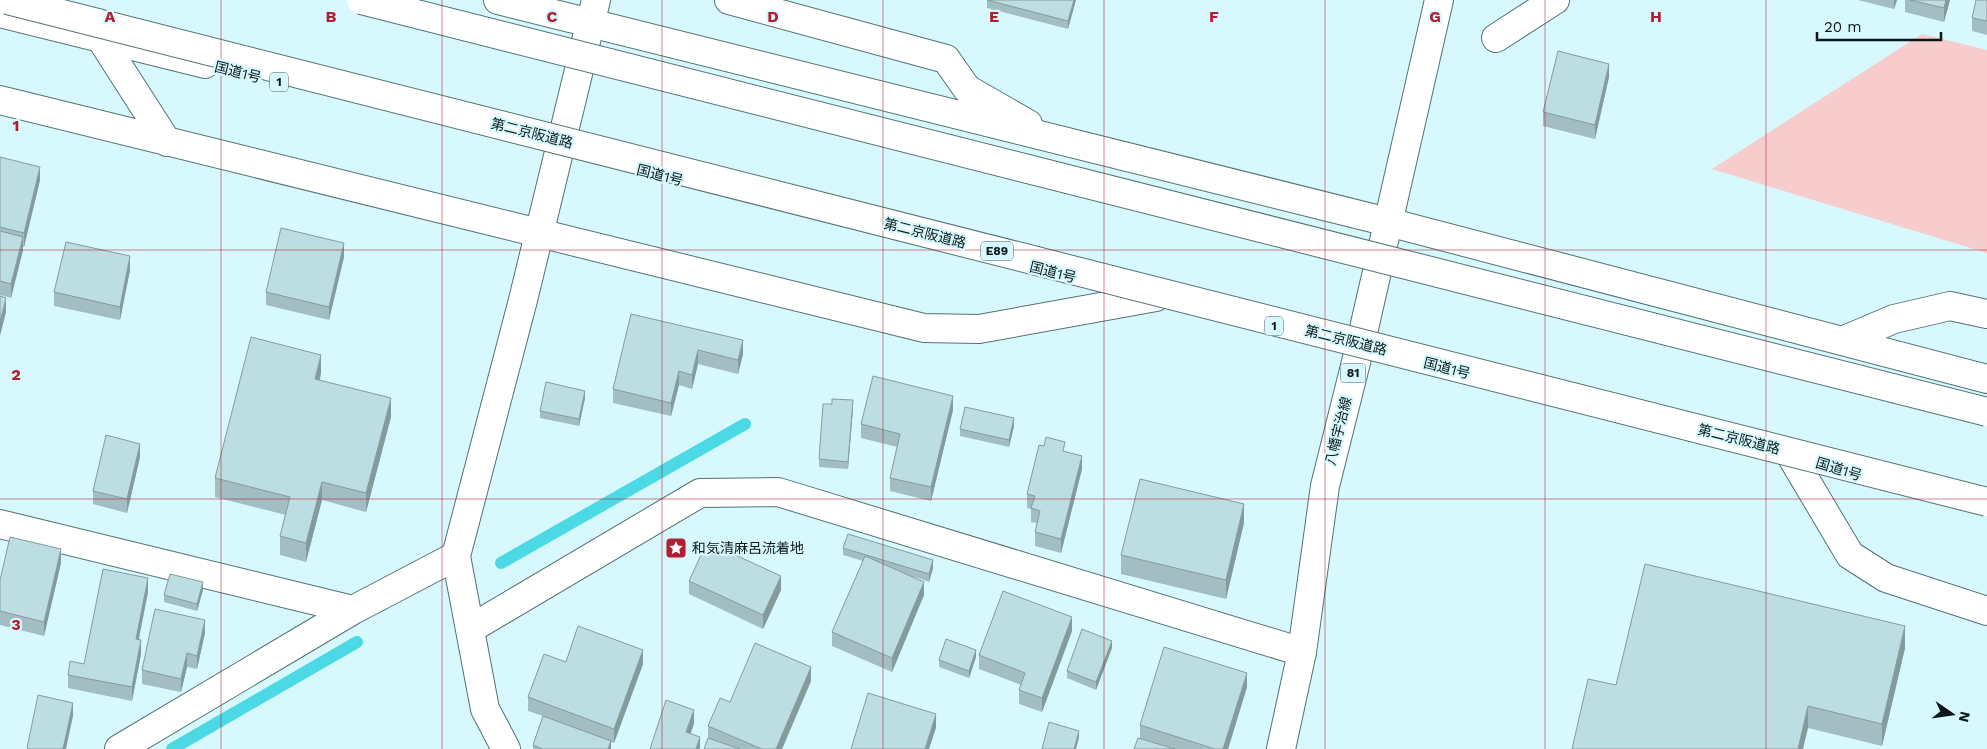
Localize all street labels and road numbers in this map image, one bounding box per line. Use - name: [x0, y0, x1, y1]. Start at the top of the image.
- street label: 国道1号: [213, 58, 263, 86]
- road number: 1: [270, 72, 288, 91]
- street label: 第二京阪道路: [489, 115, 575, 151]
- street label: 国道1号: [635, 161, 685, 189]
- street label: 第二京阪道路: [882, 215, 968, 251]
- road number: E89: [981, 242, 1013, 260]
- street label: 国道1号: [1028, 258, 1078, 286]
- road number: 1: [1265, 316, 1283, 336]
- street label: 第二京阪道路: [1303, 322, 1389, 358]
- street label: 国道1号: [1422, 354, 1472, 382]
- road number: 81: [1340, 363, 1366, 382]
- street label: 八幡宇治線: [1322, 395, 1354, 467]
- street label: 第二京阪道路: [1696, 421, 1782, 457]
- street label: 国道1号: [1814, 454, 1864, 484]

